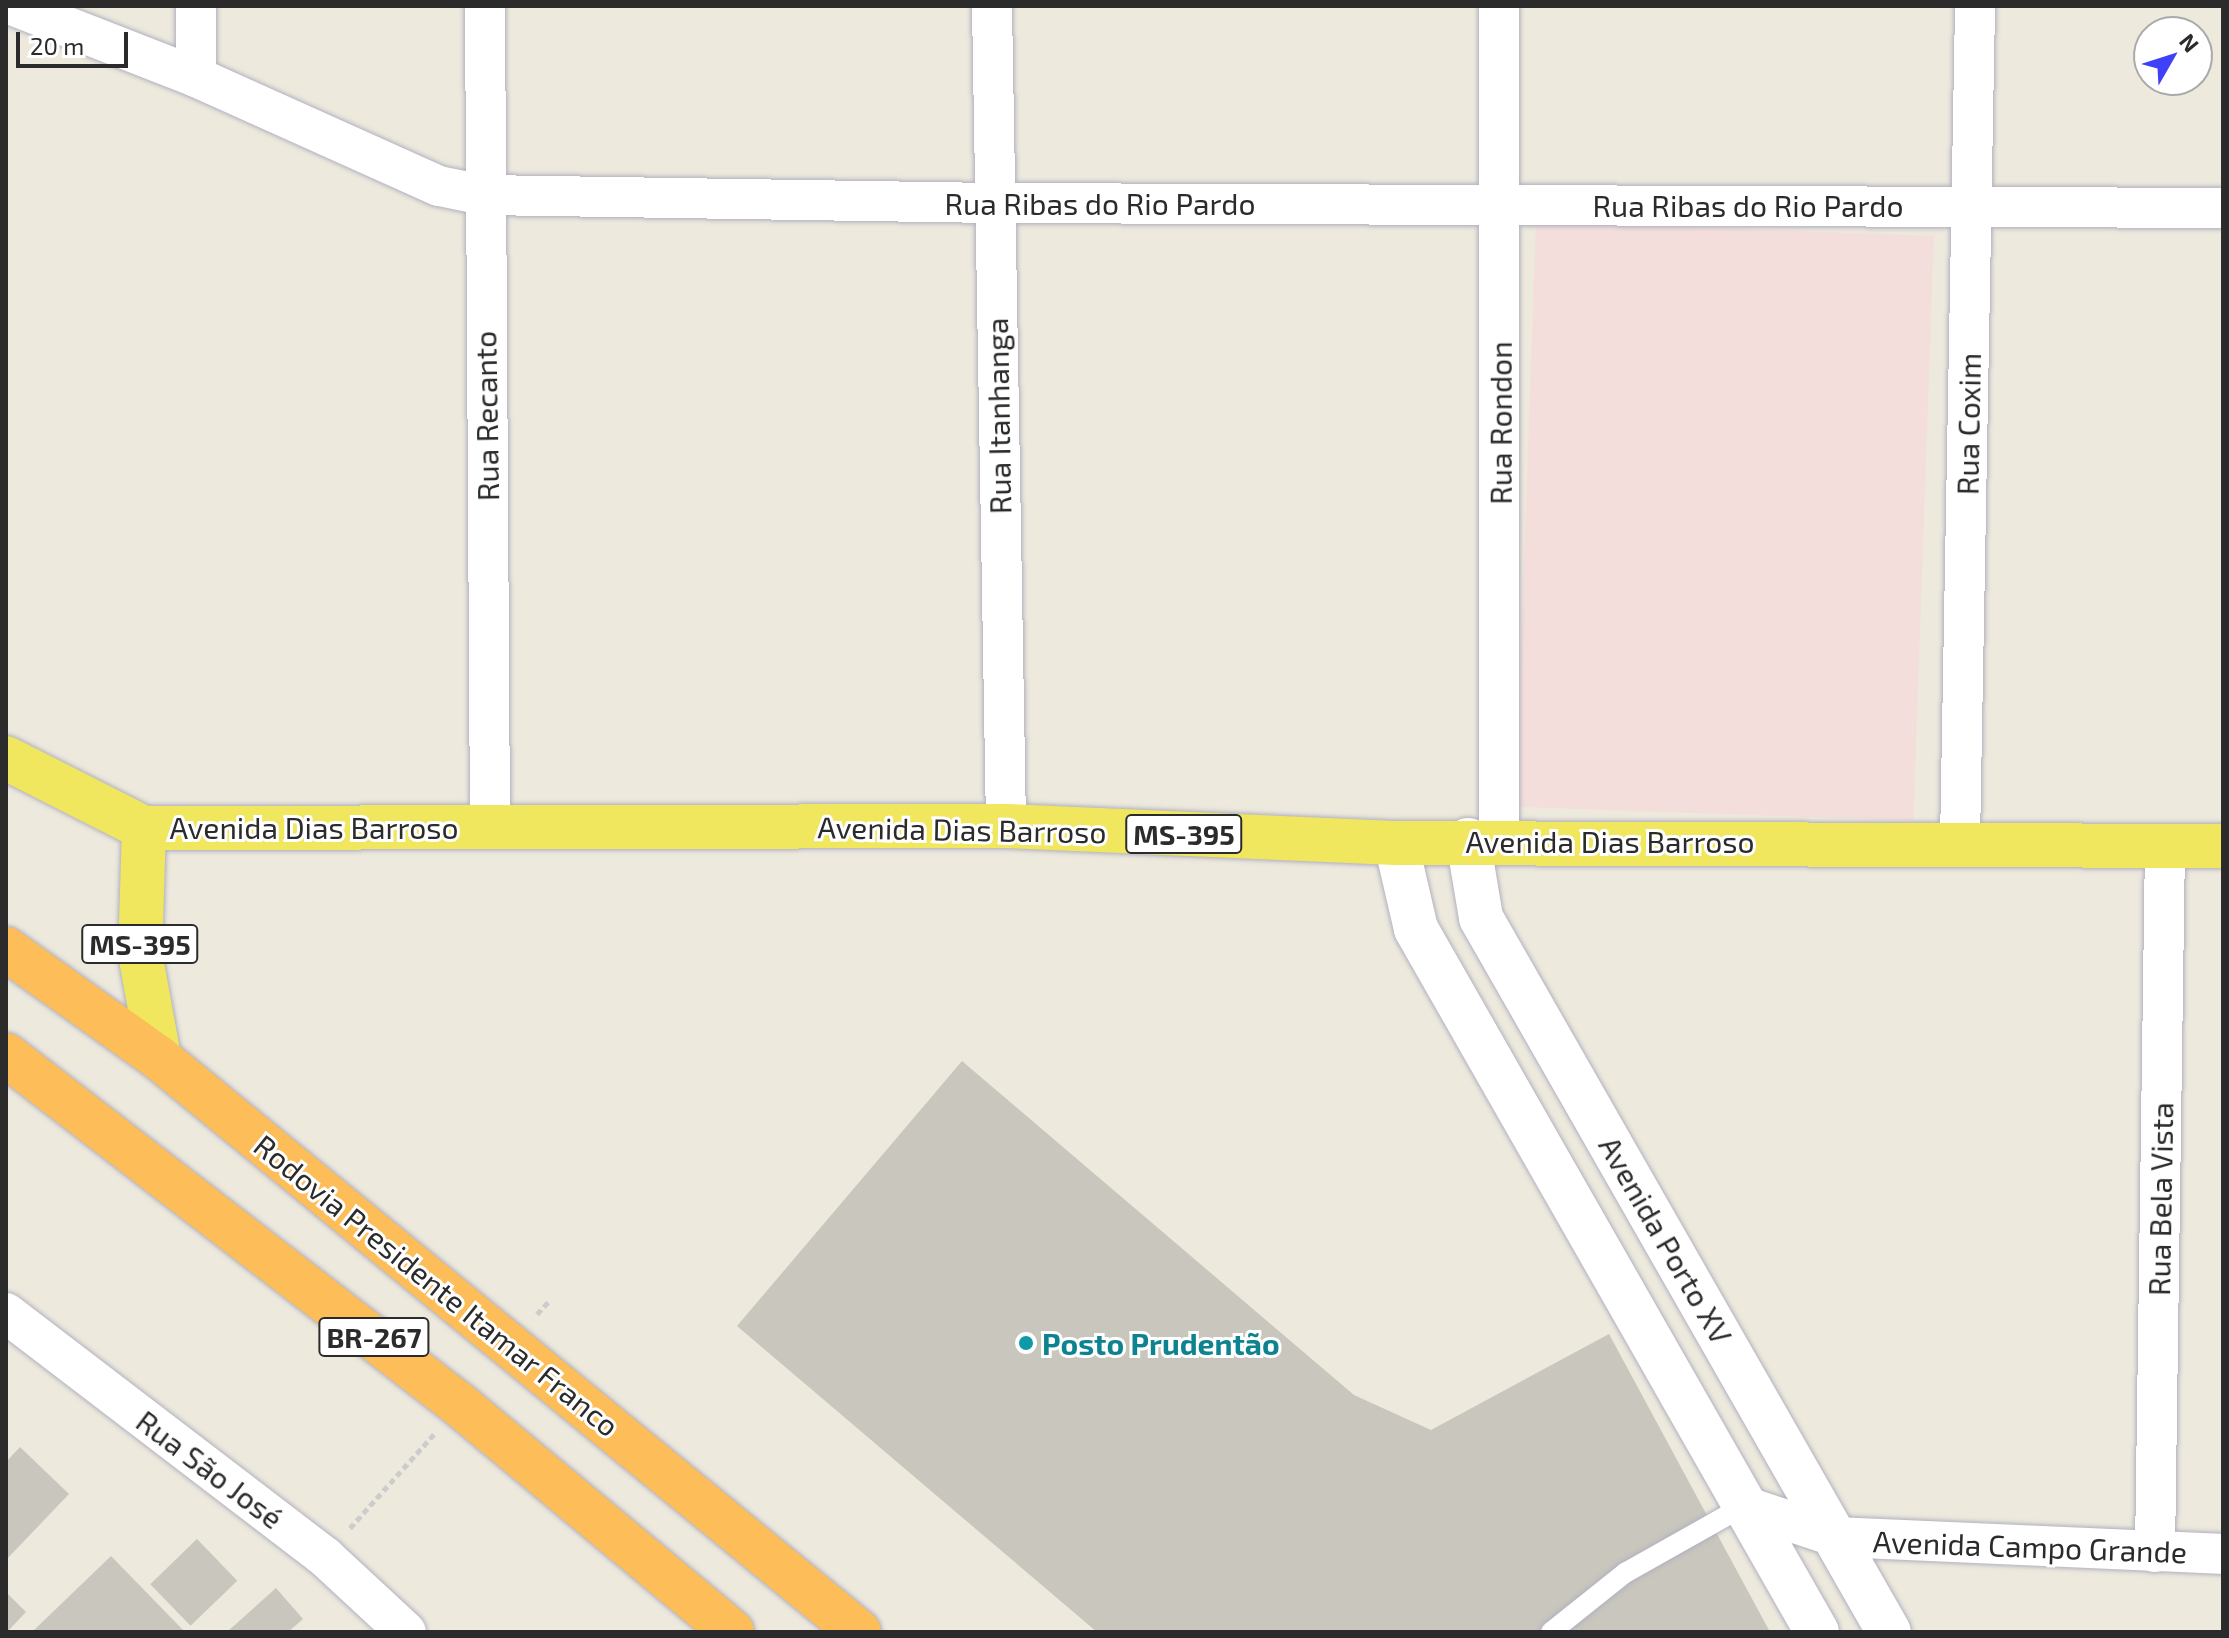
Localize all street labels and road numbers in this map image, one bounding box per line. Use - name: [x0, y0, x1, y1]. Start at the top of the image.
- street label: Rua Ribas do Rio Pardo: [945, 185, 1255, 221]
- street label: Rua Ribas do Rio Pardo: [1593, 187, 1903, 223]
- street label: Rua Itanhanga: [978, 318, 1018, 514]
- street label: Rua Recanto: [467, 331, 505, 501]
- street label: Rua Rondon: [1482, 341, 1518, 505]
- street label: Rua Coxim: [1949, 353, 1987, 495]
- street label: Avenida Dias Barroso: [817, 808, 1107, 850]
- street label: Avenida Dias Barroso: [170, 809, 458, 845]
- road number: MS-395: [1124, 810, 1244, 858]
- street label: Avenida Dias Barroso: [1466, 823, 1754, 859]
- road number: MS-395: [80, 920, 200, 968]
- street label: Rua Bela Vista: [2140, 1101, 2180, 1297]
- street label: Rodovia Presidente Itamar Franco: [247, 1126, 627, 1444]
- street label: Avenida Porto XV: [1592, 1130, 1740, 1350]
- road number: BR-267: [318, 1313, 430, 1361]
- street label: Rua São José: [130, 1402, 290, 1536]
- street label: Avenida Campo Grande: [1872, 1523, 2188, 1569]

